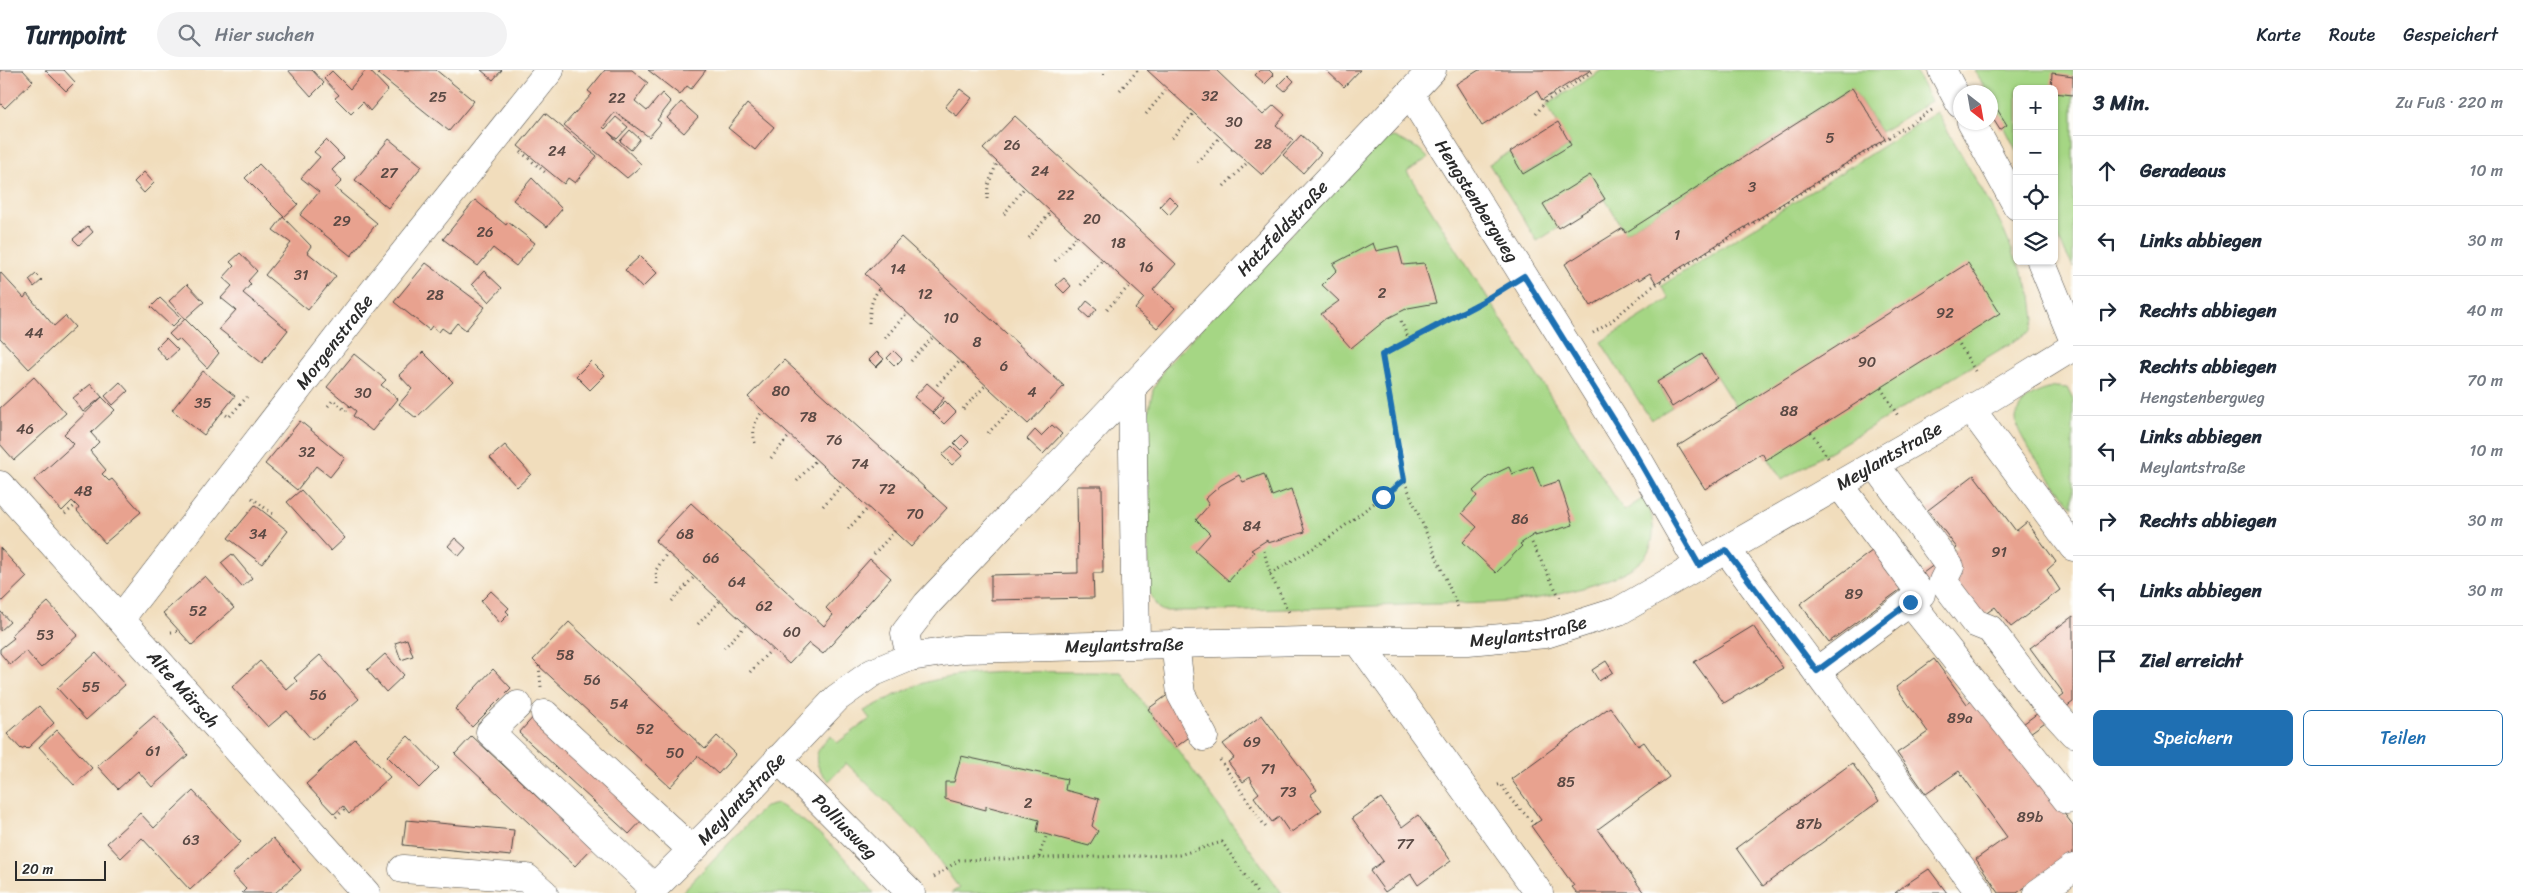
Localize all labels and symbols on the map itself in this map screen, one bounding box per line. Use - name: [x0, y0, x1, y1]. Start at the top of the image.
- house number: 32: [1202, 83, 1219, 109]
- house number: 25: [429, 84, 447, 110]
- house number: 22: [608, 85, 626, 111]
- north arrow: [1953, 85, 1998, 130]
- house number: 30: [1225, 109, 1243, 135]
- house number: 5: [1825, 125, 1835, 151]
- house number: 28: [1254, 131, 1272, 157]
- house number: 26: [1003, 132, 1021, 158]
- street label: Hengstenbergweg: [1426, 133, 1528, 269]
- house number: 24: [548, 138, 566, 164]
- house number: 24: [1031, 158, 1049, 184]
- house number: 27: [380, 160, 399, 186]
- street label: Hatzfeldstraße: [1228, 173, 1336, 284]
- house number: 3: [1748, 174, 1756, 200]
- house number: 22: [1057, 182, 1075, 208]
- house number: 20: [1083, 206, 1101, 232]
- house number: 29: [333, 208, 351, 234]
- house number: 26: [476, 219, 494, 245]
- house number: 1: [1674, 222, 1680, 248]
- house number: 18: [1110, 230, 1126, 256]
- house number: 16: [1139, 254, 1153, 280]
- house number: 14: [890, 256, 906, 282]
- house number: 31: [294, 262, 308, 288]
- house number: 2: [1378, 280, 1387, 306]
- house number: 12: [917, 281, 933, 307]
- house number: 28: [426, 282, 444, 308]
- street label: Morgenstraße: [287, 287, 382, 397]
- house number: 92: [1936, 300, 1954, 326]
- house number: 10: [943, 305, 959, 331]
- house number: 44: [25, 320, 43, 346]
- house number: 8: [972, 329, 982, 355]
- house number: 90: [1858, 349, 1876, 375]
- house number: 6: [1000, 353, 1008, 379]
- house number: 80: [772, 378, 790, 404]
- house number: 4: [1027, 379, 1037, 405]
- house number: 30: [354, 380, 372, 406]
- house number: 35: [194, 390, 212, 416]
- house number: 88: [1780, 398, 1798, 424]
- house number: 78: [799, 404, 817, 430]
- street label: Meylantstraße: [1829, 413, 1948, 499]
- house number: 46: [16, 416, 34, 442]
- house number: 76: [825, 427, 843, 453]
- house number: 32: [299, 439, 316, 465]
- house number: 74: [851, 451, 869, 477]
- house number: 72: [878, 476, 896, 502]
- house number: 48: [74, 478, 92, 504]
- route start: [1372, 486, 1395, 509]
- house number: 70: [906, 501, 924, 527]
- house number: 86: [1511, 506, 1529, 532]
- house number: 84: [1243, 513, 1261, 539]
- house number: 34: [249, 521, 267, 547]
- house number: 68: [676, 521, 694, 547]
- house number: 91: [1991, 539, 2007, 565]
- house number: 66: [702, 545, 720, 571]
- house number: 64: [728, 569, 746, 595]
- house number: 89: [1845, 581, 1863, 607]
- route end: [1899, 591, 1922, 614]
- house number: 62: [755, 593, 773, 619]
- house number: 52: [189, 598, 207, 624]
- street label: Meylantstraße: [1468, 606, 1591, 657]
- house number: 60: [783, 619, 801, 645]
- house number: 53: [36, 622, 54, 648]
- street label: Meylantstraße: [1064, 628, 1184, 663]
- street label: Alte Märsch: [138, 642, 227, 736]
- house number: 58: [556, 642, 574, 668]
- house number: 56: [583, 667, 601, 693]
- house number: 55: [82, 674, 100, 700]
- house number: 56: [309, 682, 327, 708]
- house number: 54: [610, 691, 628, 717]
- house number: 89a: [1947, 705, 1973, 731]
- house number: 52: [636, 716, 654, 742]
- house number: 69: [1243, 729, 1261, 755]
- house number: 61: [146, 738, 160, 764]
- house number: 50: [666, 740, 684, 766]
- street label: Meylantstraße: [689, 745, 794, 853]
- house number: 71: [1260, 756, 1276, 782]
- house number: 85: [1557, 769, 1575, 795]
- house number: 73: [1280, 779, 1296, 805]
- street label: Polliusweg: [804, 786, 886, 867]
- house number: 2: [1024, 790, 1033, 816]
- house number: 89b: [2017, 804, 2043, 830]
- house number: 87b: [1796, 811, 1822, 837]
- house number: 63: [183, 827, 199, 853]
- house number: 77: [1396, 831, 1415, 857]
- scale bar: [15, 858, 106, 881]

